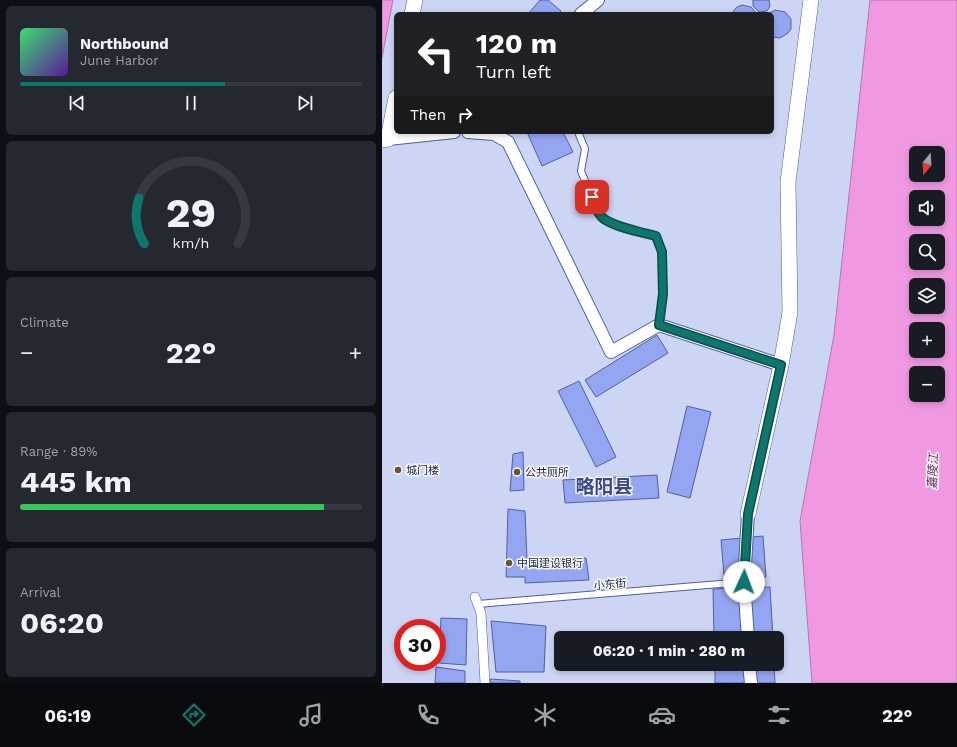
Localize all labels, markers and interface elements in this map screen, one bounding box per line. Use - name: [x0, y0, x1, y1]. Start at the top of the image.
- text: 120 m: [476, 27, 557, 60]
- icon: left: [410, 28, 462, 80]
- text: Northbound: [80, 35, 169, 53]
- text: June Harbor: [80, 53, 159, 68]
- text: Turn left: [476, 61, 551, 82]
- icon: previous: [66, 92, 88, 114]
- icon: pause: [180, 92, 202, 114]
- icon: next: [294, 92, 316, 114]
- icon: right: [454, 104, 476, 126]
- text: Then: [410, 106, 446, 124]
- north arrow: [909, 146, 945, 182]
- map controls: [909, 146, 945, 402]
- pin: [575, 180, 609, 214]
- icon: arrive: [581, 186, 603, 208]
- text: 29: [166, 188, 216, 237]
- button: sound: [909, 190, 945, 226]
- button: search: [909, 234, 945, 270]
- text: km/h: [173, 235, 209, 251]
- button: layers: [909, 278, 945, 314]
- text: Climate: [20, 315, 69, 330]
- button: +: [909, 322, 945, 358]
- text: 22°: [166, 335, 216, 370]
- text: −: [20, 340, 33, 365]
- text: +: [349, 340, 362, 365]
- button: −: [909, 366, 945, 402]
- text: Range · 89%: [20, 444, 97, 459]
- water label: 嘉陵江: [925, 451, 941, 489]
- text: 445 km: [20, 464, 132, 499]
- place label: 城门楼: [406, 464, 439, 477]
- marker: 城门楼: [393, 465, 403, 475]
- place label: 公共厕所: [525, 466, 569, 479]
- marker: 公共厕所: [512, 467, 522, 477]
- district label: 略阳县: [575, 475, 633, 498]
- place label: 中国建设银行: [517, 557, 583, 570]
- marker: 中国建设银行: [504, 558, 514, 568]
- position arrow: [723, 561, 765, 603]
- street label: 小东街: [593, 577, 627, 592]
- text: Arrival: [20, 585, 61, 600]
- text: 06:20: [20, 605, 104, 640]
- speed limit sign: 30: [394, 619, 446, 671]
- text: 06:20 · 1 min · 280 m: [593, 642, 745, 660]
- icon: directions: [180, 701, 208, 729]
- icon: music: [297, 701, 325, 729]
- icon: phone: [414, 701, 442, 729]
- icon: climate: [531, 701, 559, 729]
- icon: car: [648, 701, 676, 729]
- icon: filters: [765, 701, 793, 729]
- text: 06:19: [44, 705, 91, 726]
- text: 22°: [882, 705, 912, 726]

